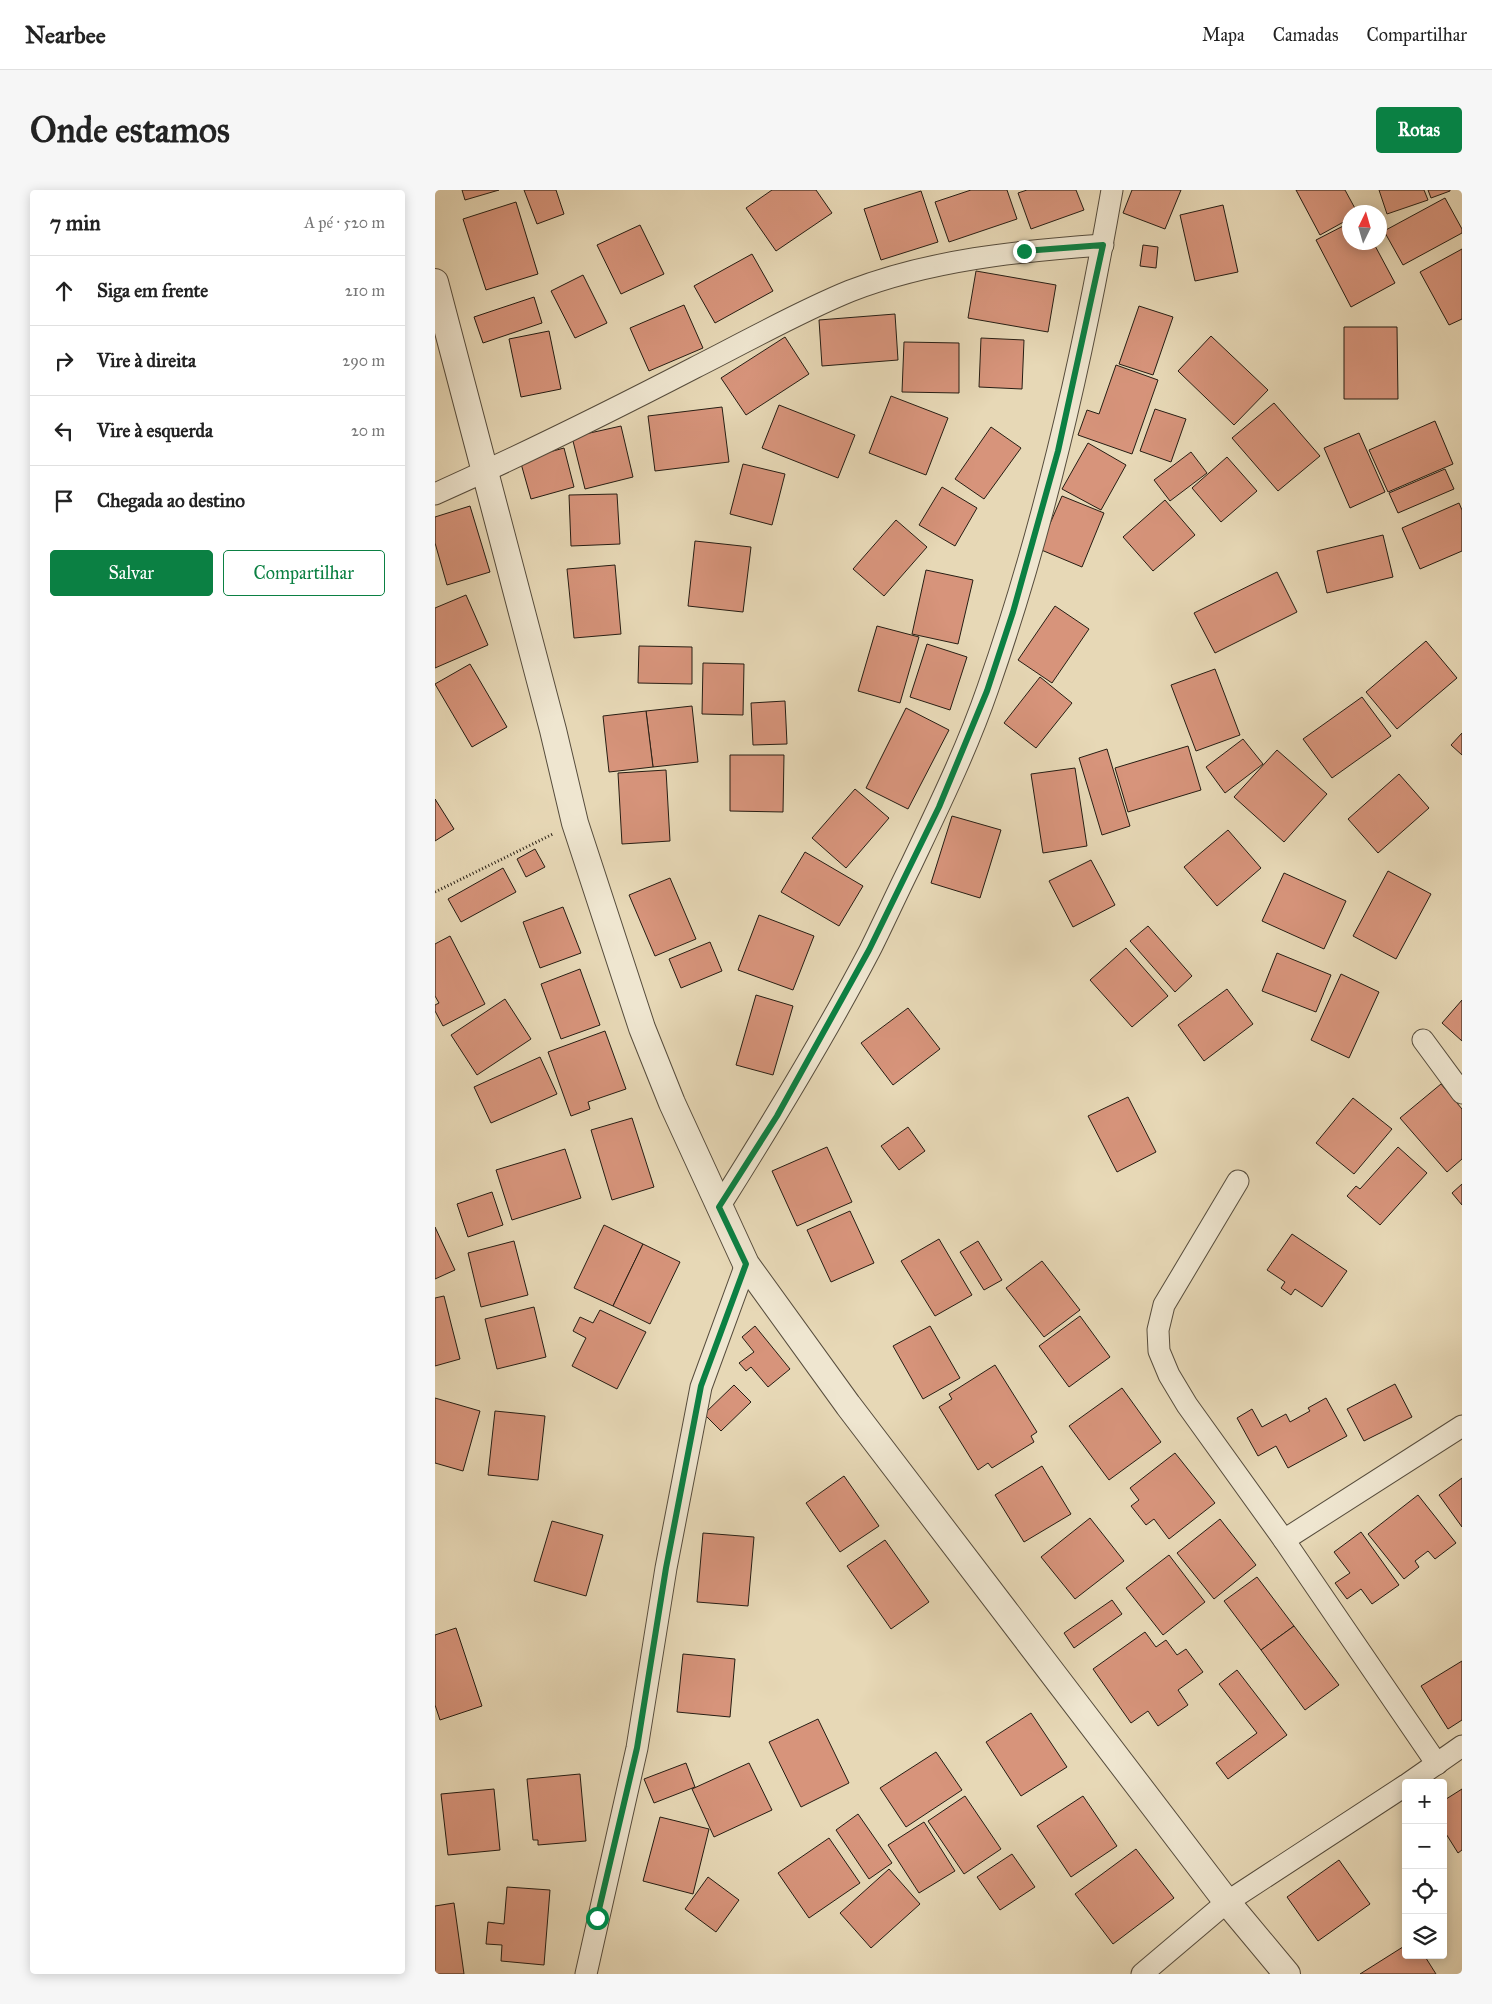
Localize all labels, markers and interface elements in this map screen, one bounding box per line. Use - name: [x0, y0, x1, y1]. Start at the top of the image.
- text: Nearbee: [25, 20, 106, 50]
- text: Mapa: [1202, 24, 1245, 46]
- text: Camadas: [1273, 24, 1339, 46]
- text: Compartilhar: [1367, 24, 1467, 46]
- button: Rotas: [1376, 107, 1462, 153]
- text: Onde estamos: [30, 109, 230, 152]
- north arrow: [1342, 205, 1387, 250]
- text: 7 min: [50, 210, 101, 236]
- text: A pé · 520 m: [304, 213, 385, 232]
- route end: [1013, 240, 1036, 263]
- icon: ahead: [50, 277, 78, 305]
- text: Siga em frente: [97, 279, 208, 302]
- text: 210 m: [345, 281, 385, 300]
- icon: right: [50, 347, 78, 375]
- text: Vire à direita: [97, 349, 196, 372]
- text: 290 m: [342, 351, 385, 370]
- icon: left: [50, 417, 78, 445]
- text: Vire à esquerda: [97, 419, 213, 442]
- text: 20 m: [351, 421, 385, 440]
- icon: arrive: [50, 487, 78, 515]
- text: Chegada ao destino: [97, 489, 245, 512]
- button: Salvar: [50, 550, 213, 596]
- button: Compartilhar: [223, 550, 385, 596]
- map controls: [1402, 1779, 1447, 1959]
- button: +: [1402, 1779, 1447, 1824]
- button: −: [1402, 1824, 1447, 1869]
- button: locate: [1402, 1869, 1447, 1914]
- route start: [586, 1907, 609, 1930]
- button: layers: [1402, 1914, 1447, 1959]

